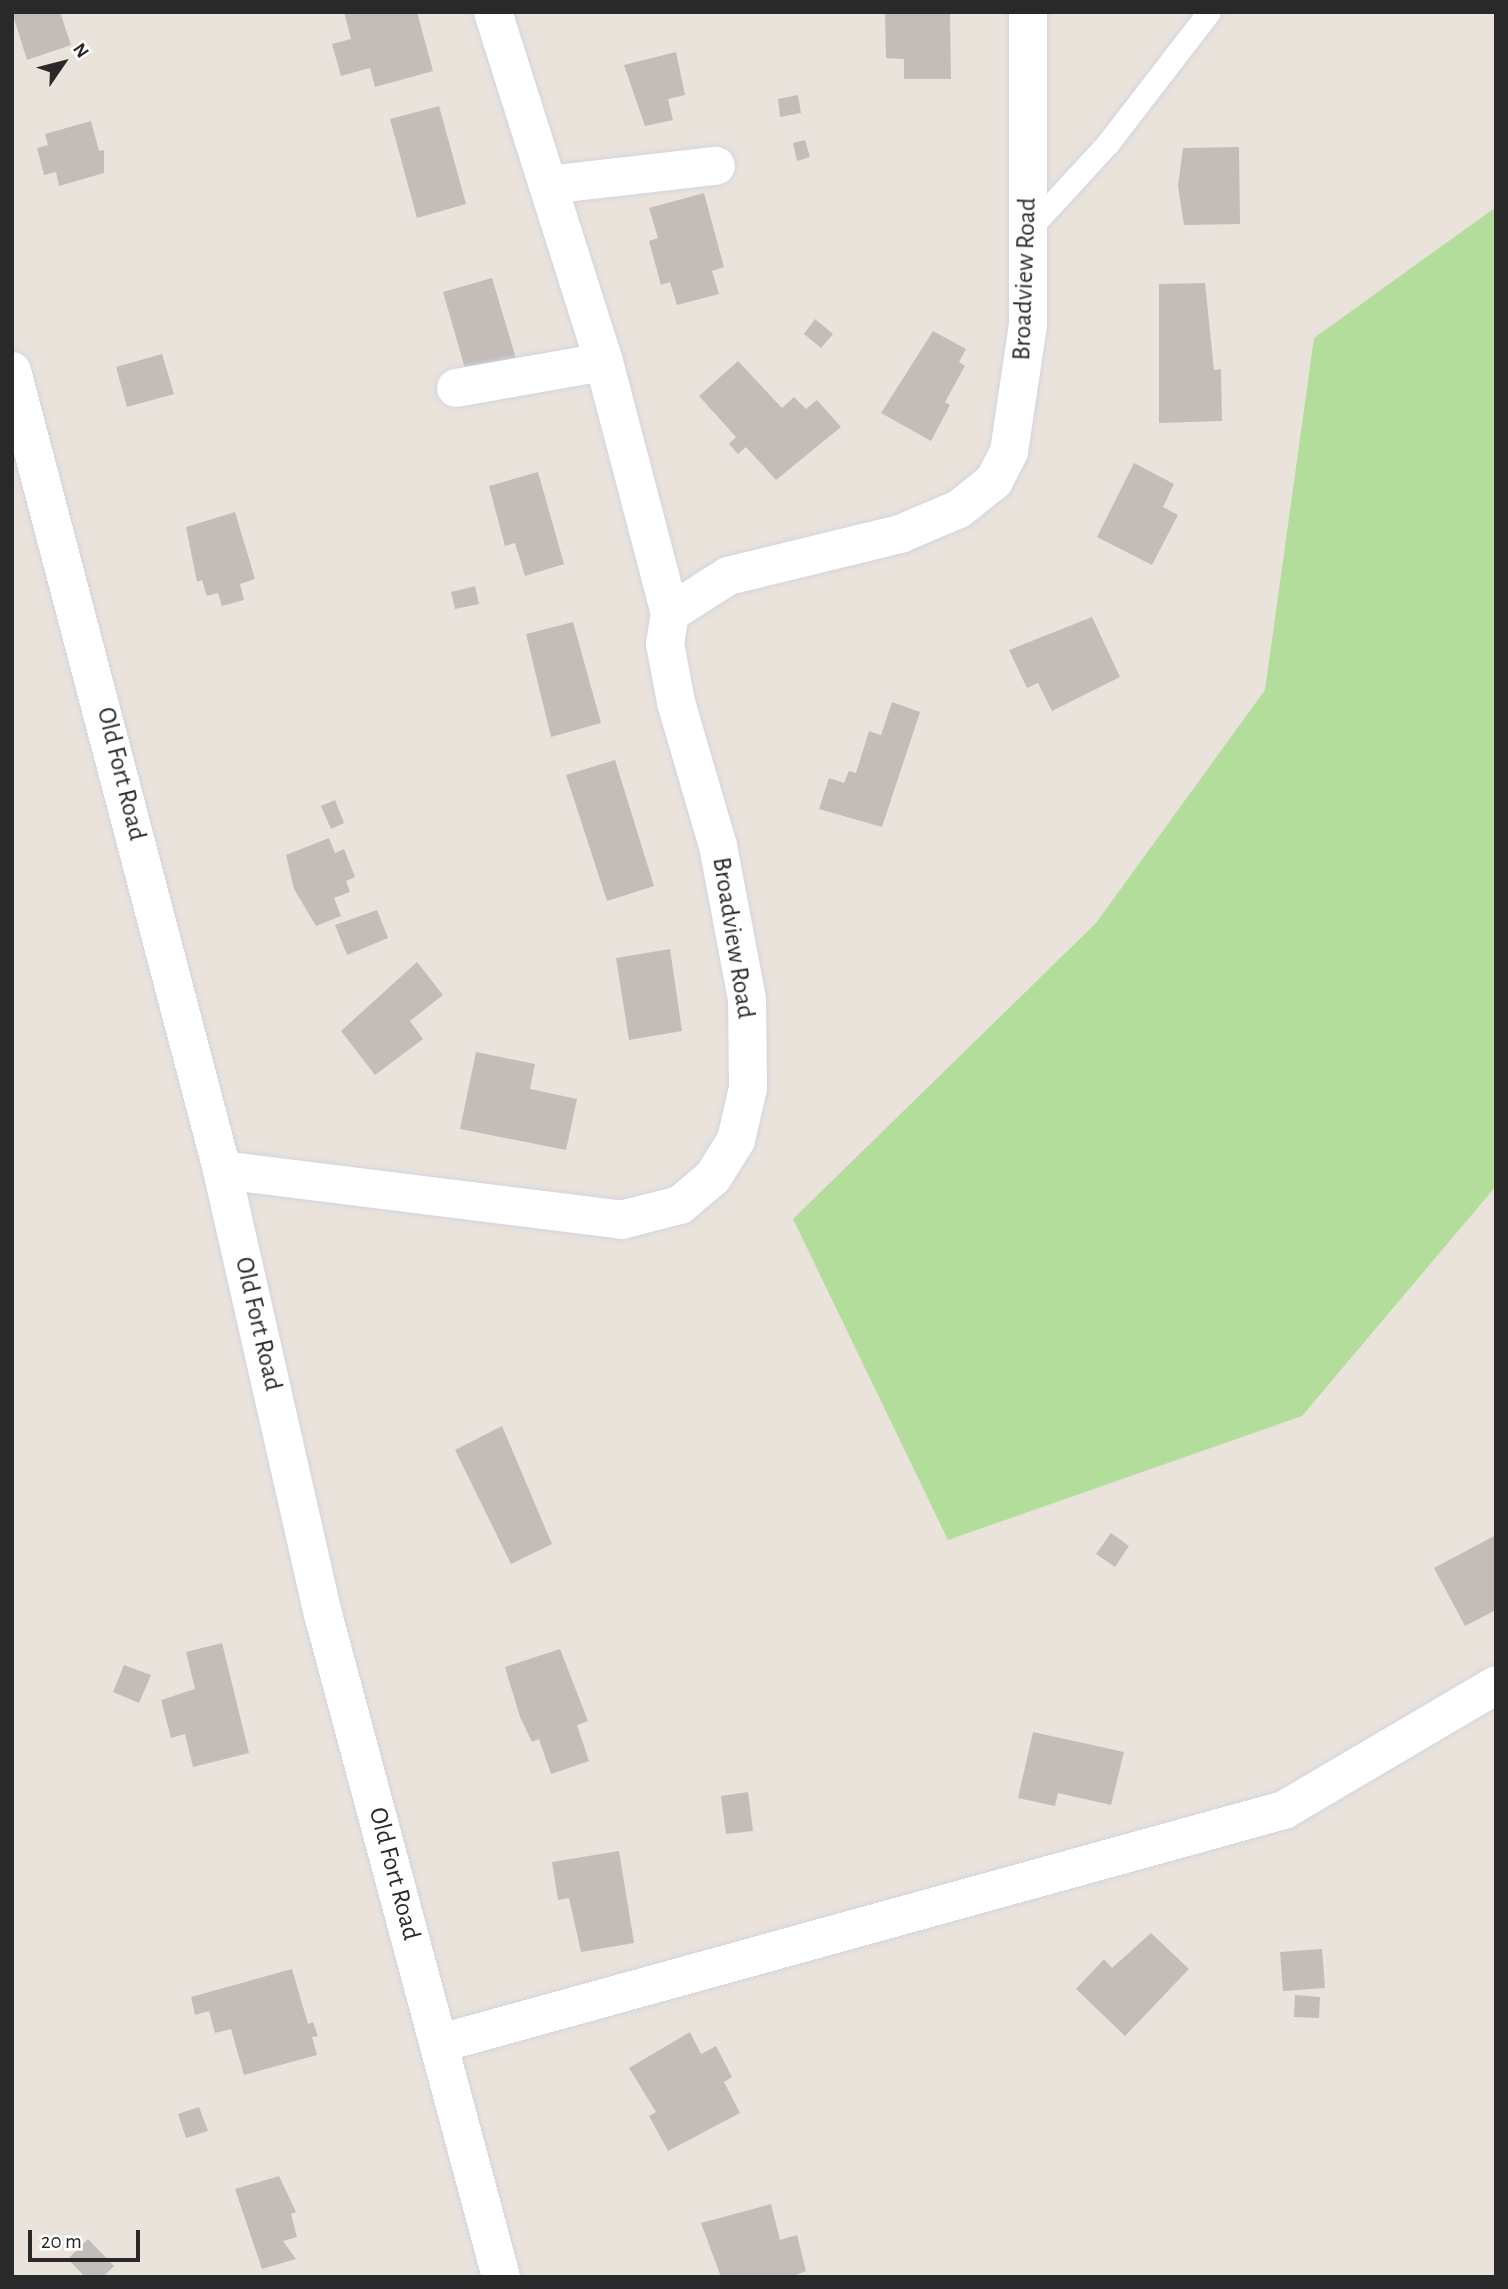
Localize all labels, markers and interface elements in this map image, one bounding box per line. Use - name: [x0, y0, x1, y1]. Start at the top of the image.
- north arrow: [28, 28, 98, 98]
- text: N: [69, 40, 92, 62]
- street label: Broadview Road: [1007, 197, 1043, 361]
- street label: Old Fort Road: [89, 704, 153, 844]
- street label: Broadview Road: [705, 855, 761, 1021]
- street label: Old Fort Road: [227, 1254, 289, 1394]
- street label: Old Fort Road: [361, 1804, 427, 1944]
- scale bar: [32, 2216, 144, 2260]
- text: 20 m: [41, 2231, 82, 2252]

